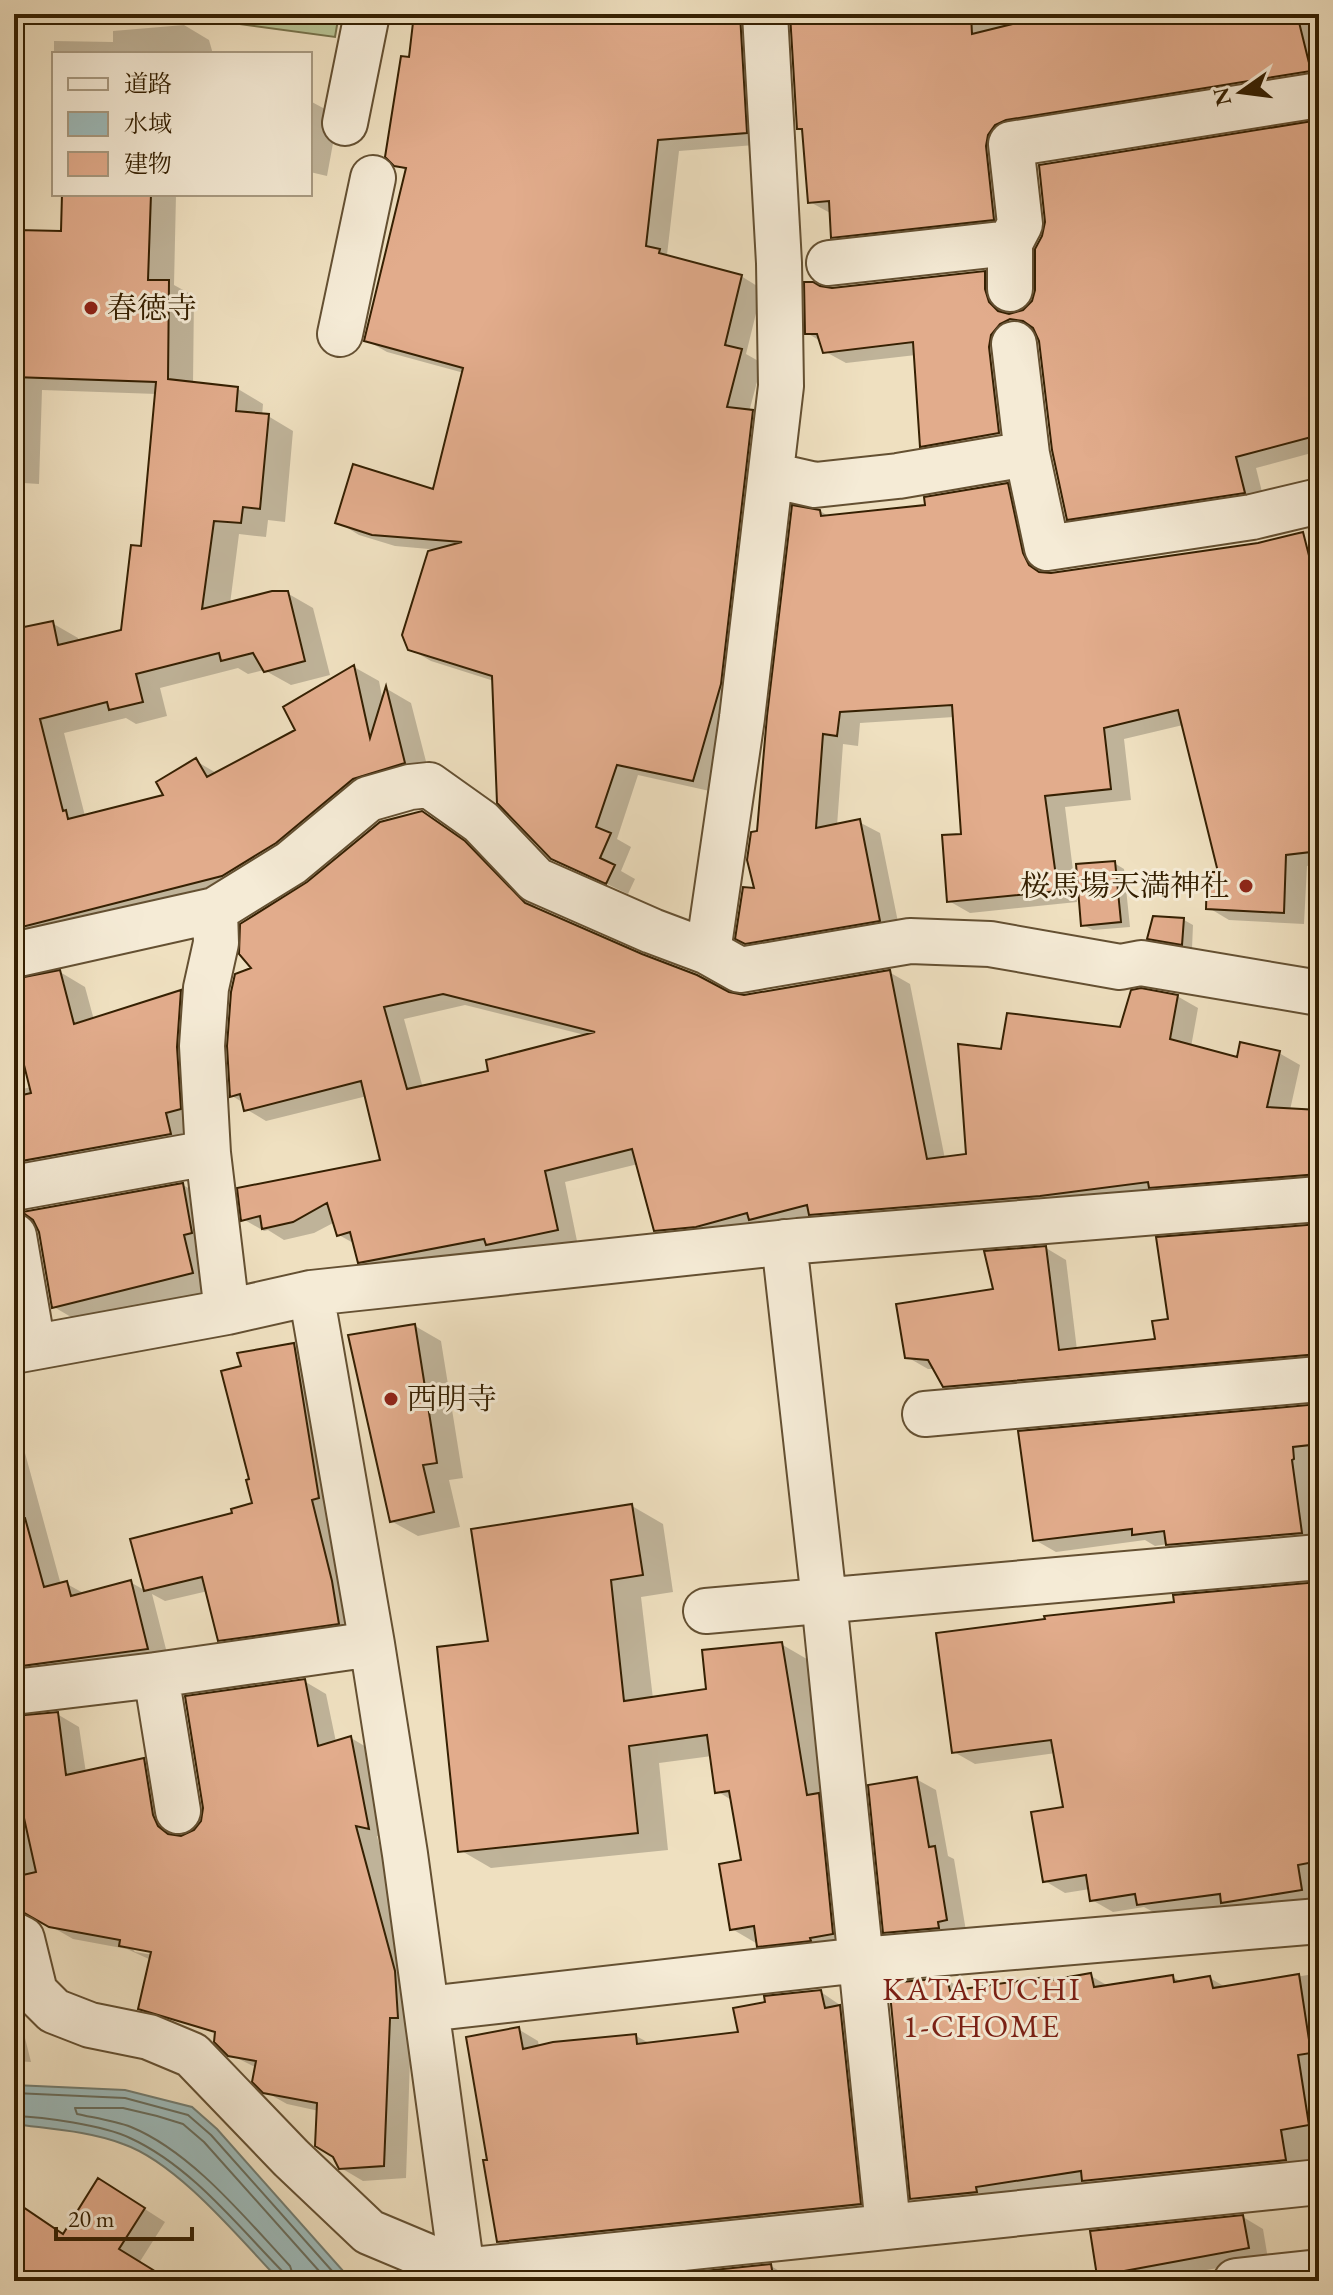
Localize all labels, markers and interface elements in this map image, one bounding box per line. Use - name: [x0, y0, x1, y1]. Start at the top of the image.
- legend: [52, 52, 312, 196]
- north arrow: [1201, 52, 1281, 132]
- text: 道路: [124, 68, 172, 99]
- text: N: [1206, 84, 1238, 109]
- text: 水域: [124, 108, 172, 139]
- text: 建物: [124, 148, 172, 179]
- place label: 春徳寺: [107, 288, 197, 327]
- marker: 春徳寺: [82, 299, 100, 317]
- place label: 桜馬場天満神社: [1020, 866, 1230, 905]
- marker: 桜馬場天満神社: [1237, 877, 1255, 895]
- place label: 西明寺: [407, 1379, 497, 1418]
- marker: 西明寺: [382, 1390, 400, 1408]
- district label: KATAFUCHI 1-CHOME: [882, 1968, 1082, 2047]
- scale bar: [56, 2191, 192, 2241]
- text: 20 m: [68, 2203, 115, 2234]

